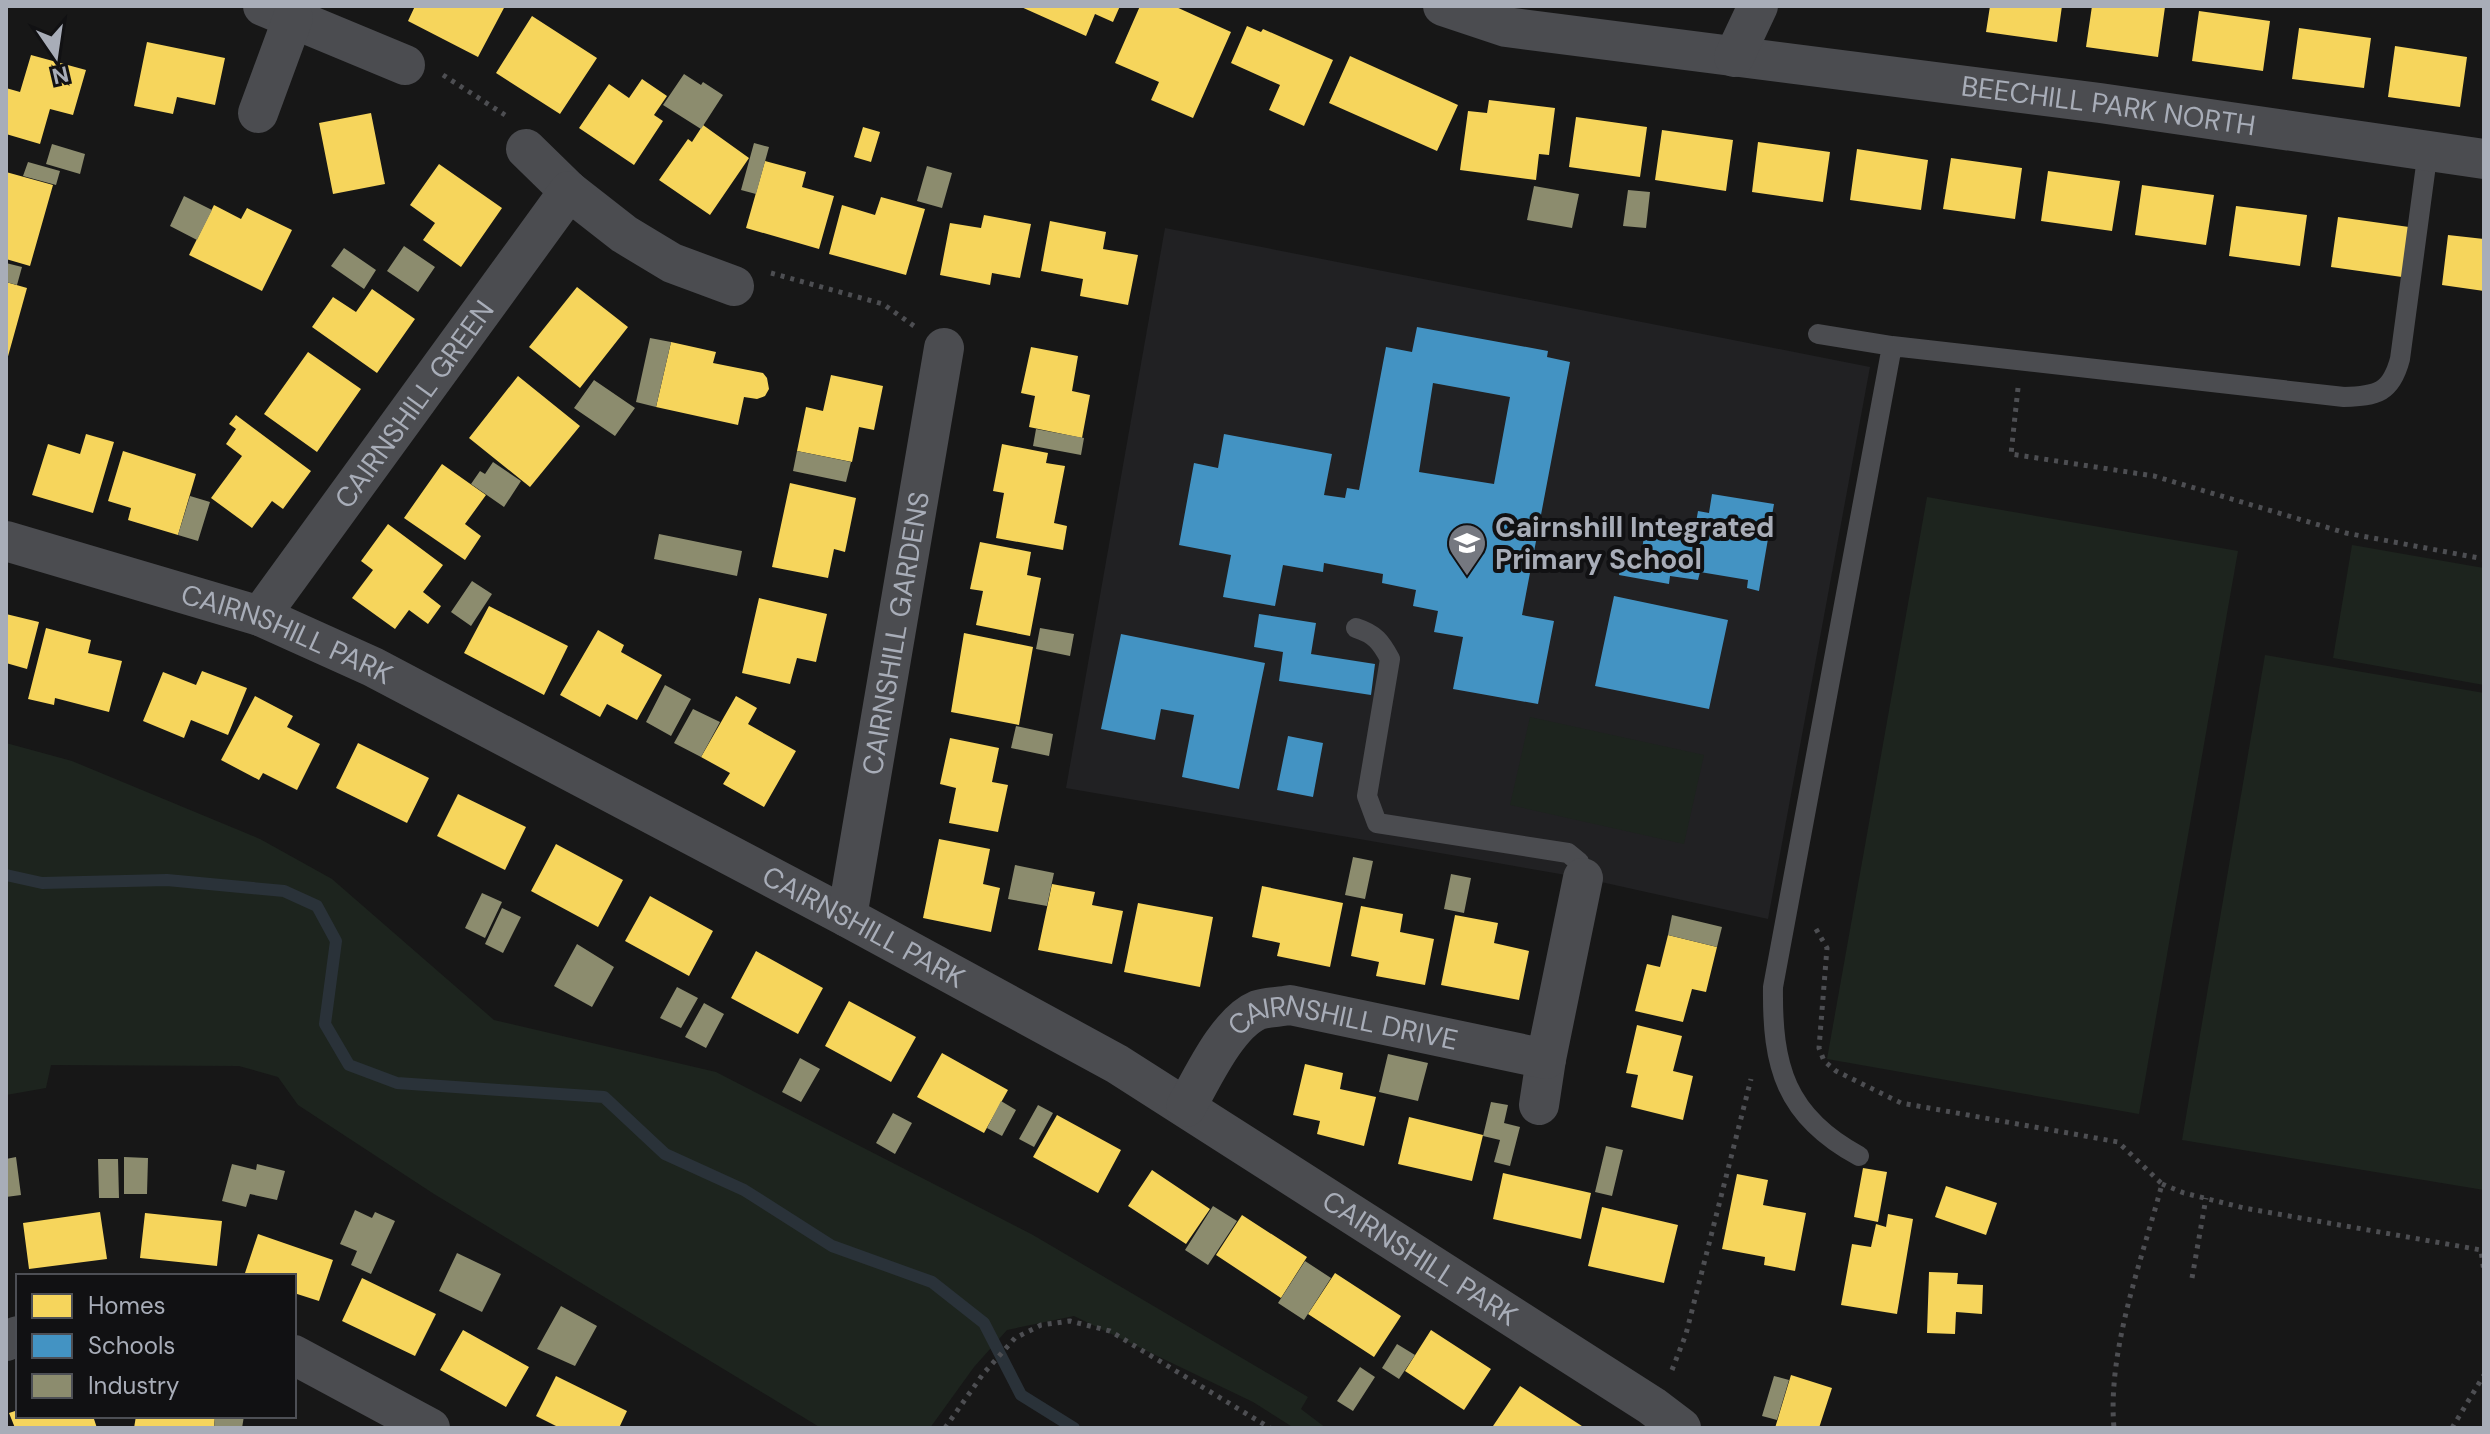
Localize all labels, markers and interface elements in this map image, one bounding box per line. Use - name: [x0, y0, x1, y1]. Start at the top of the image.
- north arrow: [16, 16, 96, 96]
- text: N: [49, 59, 71, 91]
- street label: BEECHILL PARK NORTH: [1959, 67, 2258, 144]
- street label: CAIRNSHILL GREEN: [326, 293, 502, 515]
- street label: CAIRNSHILL GARDENS: [853, 489, 938, 778]
- place label: Cairnshill Integrated Primary School: [1495, 509, 1774, 578]
- school or university icon: Cairnshill Integrated Primary School: [1446, 522, 1488, 577]
- street label: CAIRNSHILL PARK: [177, 575, 399, 693]
- street label: CAIRNSHILL PARK: [756, 857, 972, 996]
- text: CAIRNSHILL DRIVE: [1219, 986, 1461, 1058]
- street label: CAIRNSHILL DRIVE: [1231, 1026, 1467, 1060]
- street label: CAIRNSHILL PARK: [1315, 1182, 1525, 1334]
- legend: [16, 1274, 296, 1418]
- text: Homes: [88, 1290, 166, 1321]
- text: Schools: [88, 1330, 175, 1361]
- text: Industry: [88, 1370, 179, 1401]

